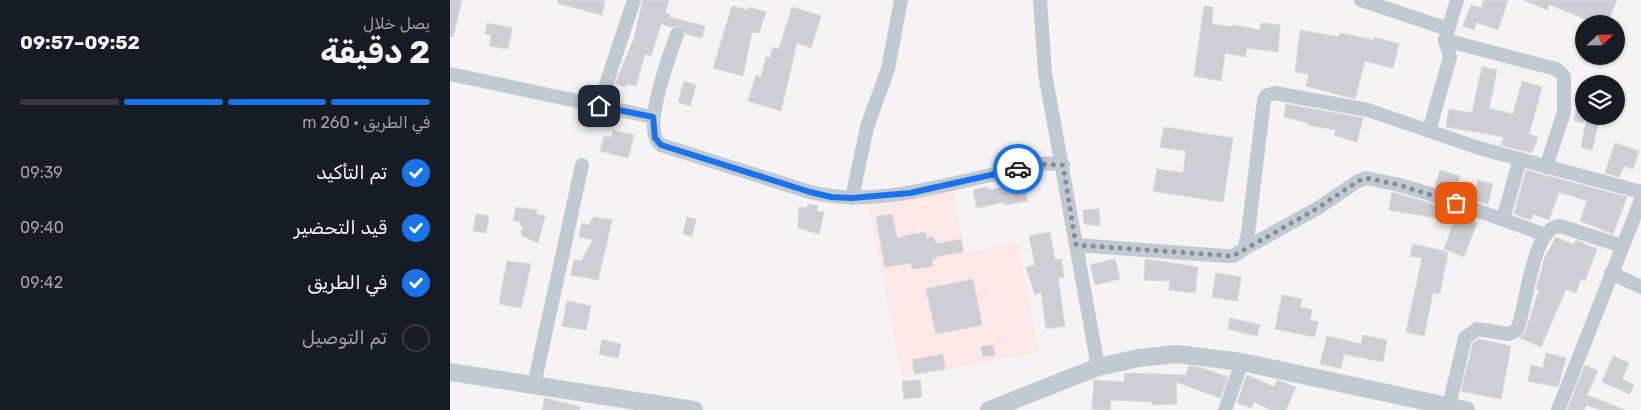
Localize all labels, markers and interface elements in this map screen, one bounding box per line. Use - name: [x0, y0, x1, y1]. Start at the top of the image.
- text: يصل خلال: [363, 14, 430, 33]
- north arrow: [1575, 15, 1625, 65]
- map controls: [1575, 15, 1625, 125]
- text: 09:52–09:57: [20, 31, 140, 54]
- text: 2 دقيقة: [320, 33, 430, 71]
- button: layers: [1575, 75, 1625, 125]
- pin: [578, 85, 620, 127]
- icon: home: [585, 92, 613, 120]
- text: في الطريق · 260 m: [302, 113, 430, 132]
- courier: [993, 144, 1043, 194]
- icon: car: [1004, 155, 1032, 183]
- icon: check: [402, 159, 430, 187]
- text: تم التأكيد: [316, 161, 387, 184]
- text: 09:39: [20, 163, 63, 182]
- pin: [1435, 182, 1477, 224]
- icon: bag: [1442, 189, 1470, 217]
- icon: check: [402, 214, 430, 242]
- text: قيد التحضير: [294, 216, 387, 239]
- text: 09:40: [20, 218, 64, 237]
- icon: check: [402, 269, 430, 297]
- text: في الطريق: [307, 271, 387, 294]
- text: 09:42: [20, 273, 63, 292]
- text: تم التوصيل: [302, 326, 387, 349]

